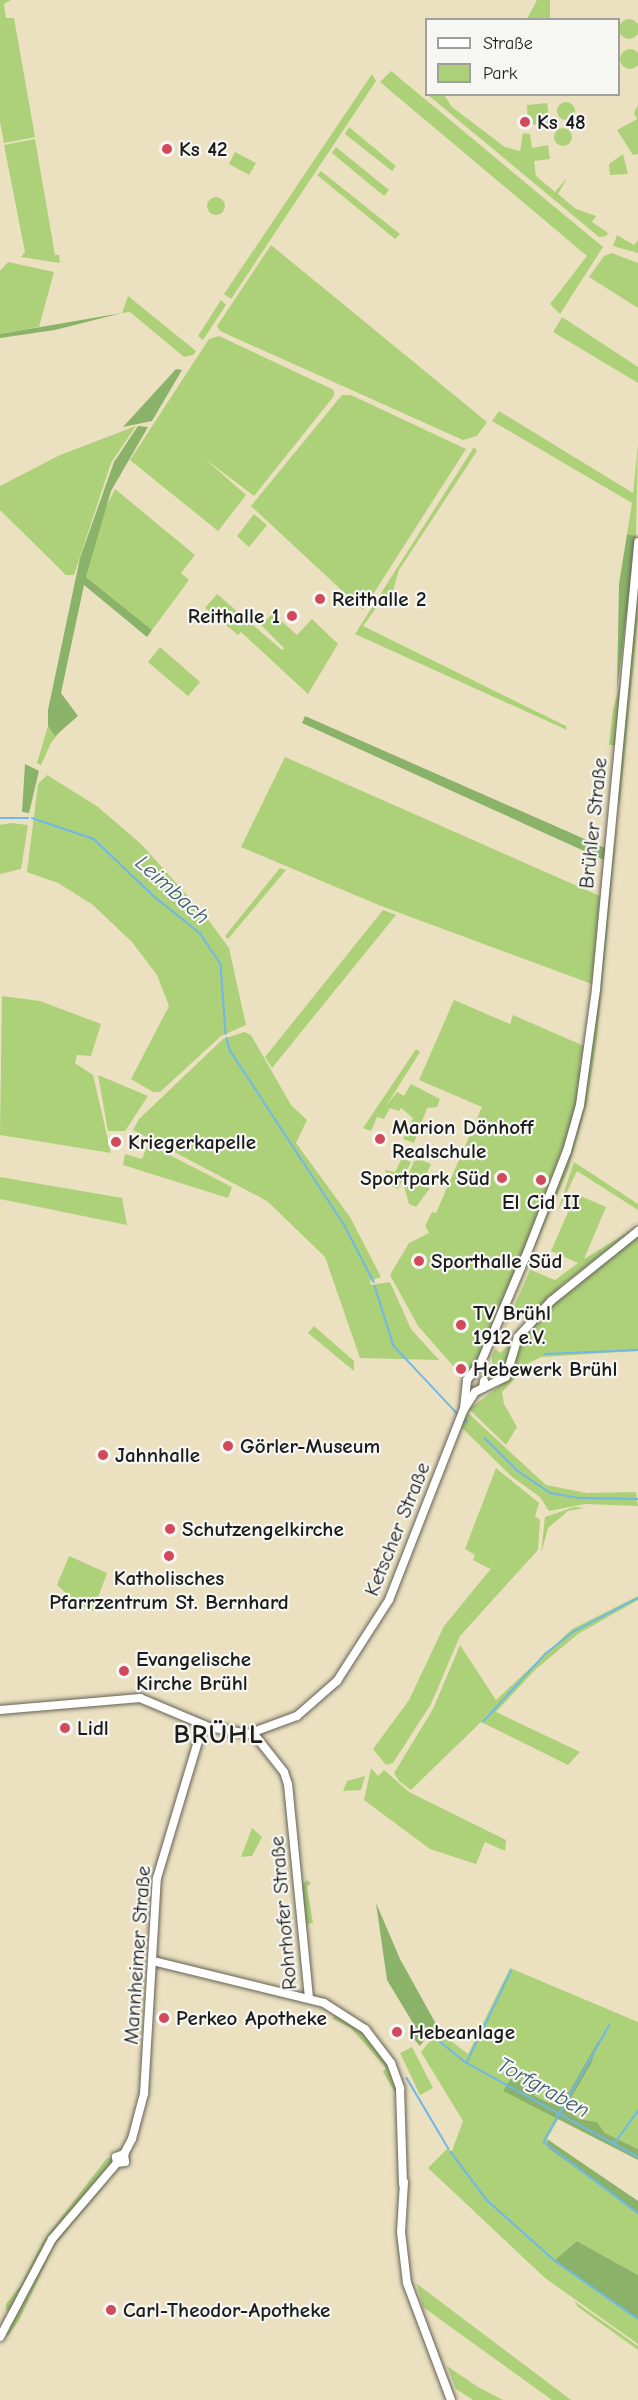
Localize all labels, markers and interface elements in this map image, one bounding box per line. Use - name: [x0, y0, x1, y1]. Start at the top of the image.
- legend: [425, 18, 620, 96]
- text: Straße: [483, 33, 533, 54]
- text: Park: [483, 63, 517, 84]
- place label: Ks 48: [537, 109, 586, 135]
- marker: Ks 48: [518, 115, 532, 129]
- place label: Ks 42: [179, 136, 228, 162]
- marker: Ks 42: [160, 142, 174, 156]
- place label: Reithalle 2: [332, 586, 426, 612]
- marker: Reithalle 2: [313, 592, 327, 606]
- place label: Reithalle 1: [188, 603, 280, 629]
- marker: Reithalle 1: [285, 609, 299, 623]
- street label: Brühler Straße: [574, 756, 612, 890]
- water label: Leimbach: [129, 850, 215, 930]
- place label: Marion Dönhoff Realschule: [392, 1114, 534, 1164]
- place label: Kriegerkapelle: [128, 1129, 256, 1155]
- marker: Marion Dönhoff Realschule: [373, 1132, 387, 1146]
- marker: Kriegerkapelle: [109, 1135, 123, 1149]
- place label: Sportpark Süd: [360, 1165, 490, 1191]
- marker: Sportpark Süd: [495, 1171, 509, 1185]
- marker: El Cid II: [534, 1173, 548, 1187]
- place label: El Cid II: [502, 1189, 580, 1215]
- place label: Sporthalle Süd: [431, 1248, 562, 1274]
- marker: Sporthalle Süd: [412, 1254, 426, 1268]
- place label: TV Brühl 1912 e.V.: [473, 1300, 551, 1350]
- marker: TV Brühl 1912 e.V.: [454, 1318, 468, 1332]
- place label: Hebewerk Brühl: [473, 1356, 617, 1382]
- marker: Hebewerk Brühl: [454, 1362, 468, 1376]
- place label: Görler-Museum: [240, 1433, 380, 1459]
- marker: Görler-Museum: [221, 1439, 235, 1453]
- place label: Jahnhalle: [115, 1442, 200, 1468]
- marker: Jahnhalle: [96, 1448, 110, 1462]
- street label: Ketscher Straße: [359, 1458, 435, 1600]
- place label: Schutzengelkirche: [182, 1516, 344, 1542]
- marker: Schutzengelkirche: [163, 1522, 177, 1536]
- marker: Katholisches Pfarrzentrum St. Bernhard: [162, 1549, 176, 1563]
- place label: Katholisches Pfarrzentrum St. Bernhard: [49, 1565, 289, 1615]
- place label: Evangelische Kirche Brühl: [136, 1646, 251, 1696]
- marker: Evangelische Kirche Brühl: [117, 1664, 131, 1678]
- place label: Lidl: [77, 1715, 109, 1741]
- district label: BRÜHL: [174, 1719, 264, 1751]
- marker: Lidl: [58, 1721, 72, 1735]
- street label: Rohrhofer Straße: [264, 1835, 302, 1991]
- street label: Mannheimer Straße: [118, 1865, 156, 2045]
- place label: Perkeo Apotheke: [176, 2005, 327, 2031]
- marker: Perkeo Apotheke: [157, 2011, 171, 2025]
- place label: Hebeanlage: [409, 2019, 515, 2045]
- marker: Hebeanlage: [390, 2025, 404, 2039]
- water label: Torfgraben: [492, 2052, 594, 2124]
- place label: Carl-Theodor-Apotheke: [123, 2297, 330, 2323]
- marker: Carl-Theodor-Apotheke: [104, 2303, 118, 2317]

